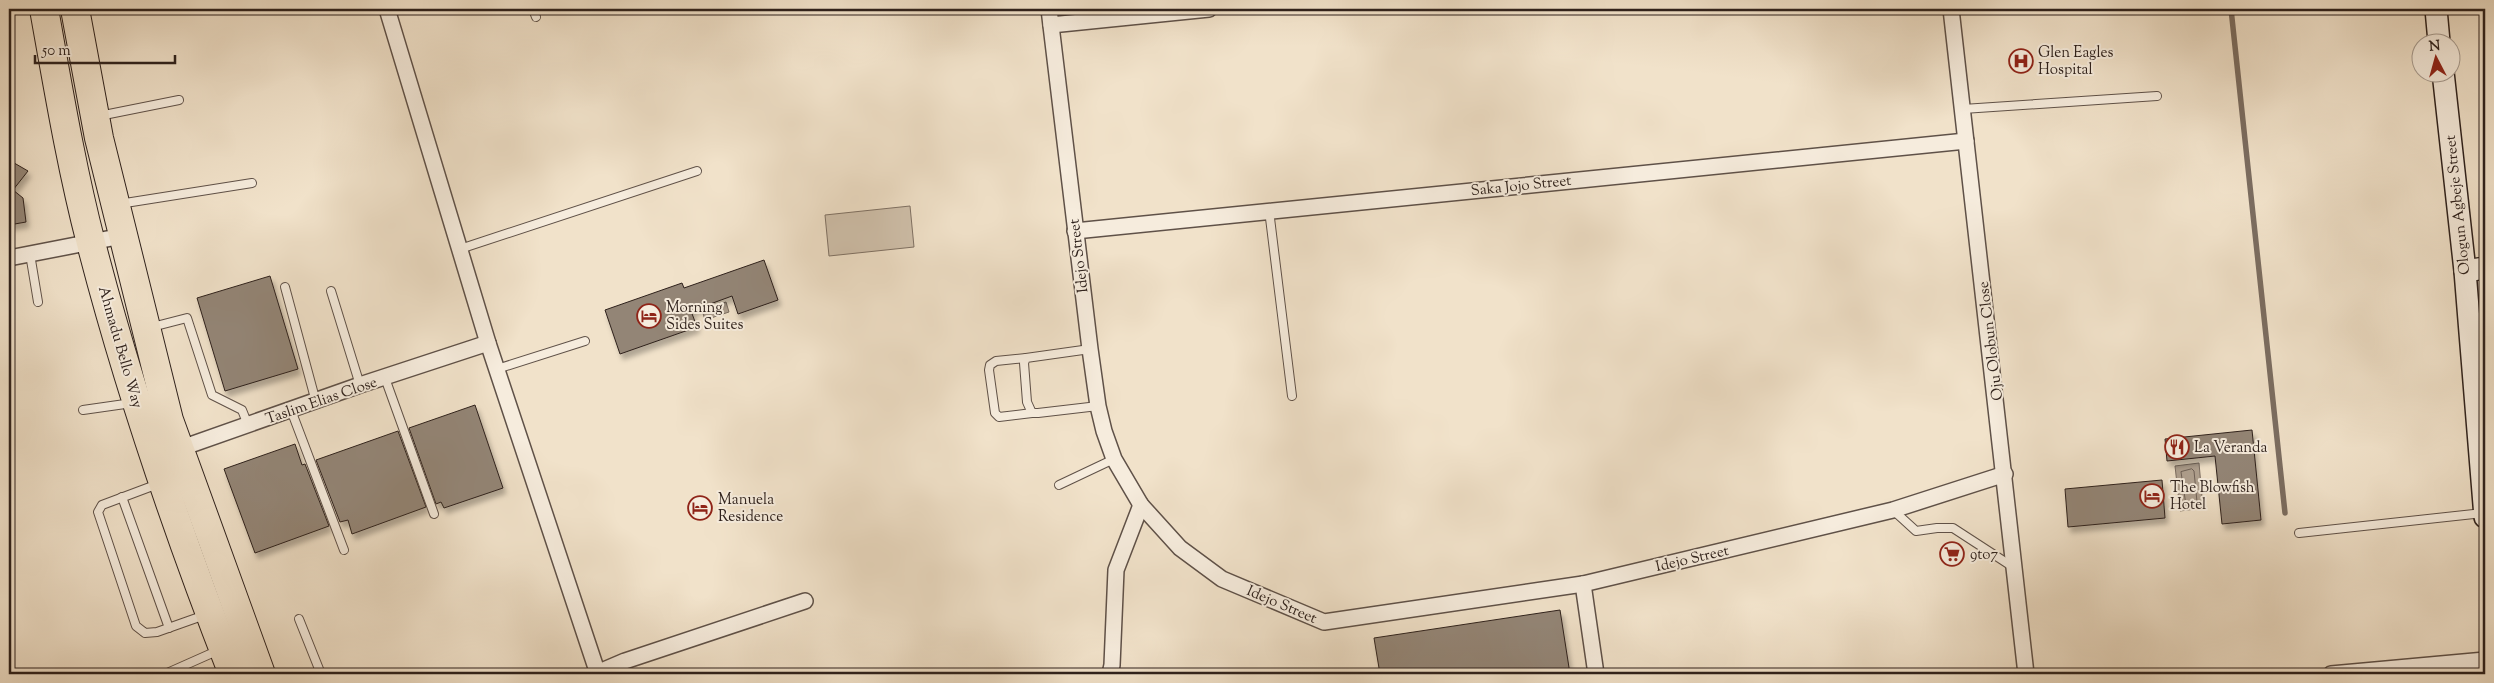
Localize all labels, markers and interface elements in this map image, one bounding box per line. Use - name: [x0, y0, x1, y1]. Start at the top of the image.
- scale bar: [35, 32, 175, 64]
- north arrow: [2412, 32, 2462, 82]
- text: N: [2428, 37, 2441, 58]
- text: 50 m: [41, 41, 71, 62]
- place label: Glen Eagles Hospital: [2038, 43, 2113, 81]
- hospital icon: Glen Eagles Hospital: [2008, 48, 2034, 74]
- street label: Ologun Agbeje Street: [2441, 134, 2476, 276]
- street label: Saka Jojo Street: [1470, 171, 1572, 202]
- street label: Idejo Street: [1065, 218, 1094, 294]
- street label: Oju Olobun Close: [1974, 280, 2009, 402]
- street label: Ahmadu Bello Way: [92, 284, 147, 411]
- place label: Morning Sides Suites: [666, 298, 743, 336]
- hotel icon: Morning Sides Suites: [636, 303, 662, 329]
- street label: Taslim Elias Close: [263, 372, 380, 430]
- restaurant icon: La Veranda: [2164, 434, 2190, 460]
- place label: La Veranda: [2194, 438, 2268, 459]
- place label: The Blowfish Hotel: [2170, 478, 2255, 516]
- hotel icon: The Blowfish Hotel: [2139, 483, 2165, 509]
- place label: Manuela Residence: [718, 490, 783, 528]
- hotel icon: Manuela Residence: [687, 495, 713, 521]
- street label: Idejo Street: [1654, 541, 1731, 578]
- supermarket icon: 9to7: [1939, 541, 1965, 567]
- place label: 9to7: [1970, 545, 1999, 566]
- street label: Idejo Street: [1243, 581, 1320, 630]

